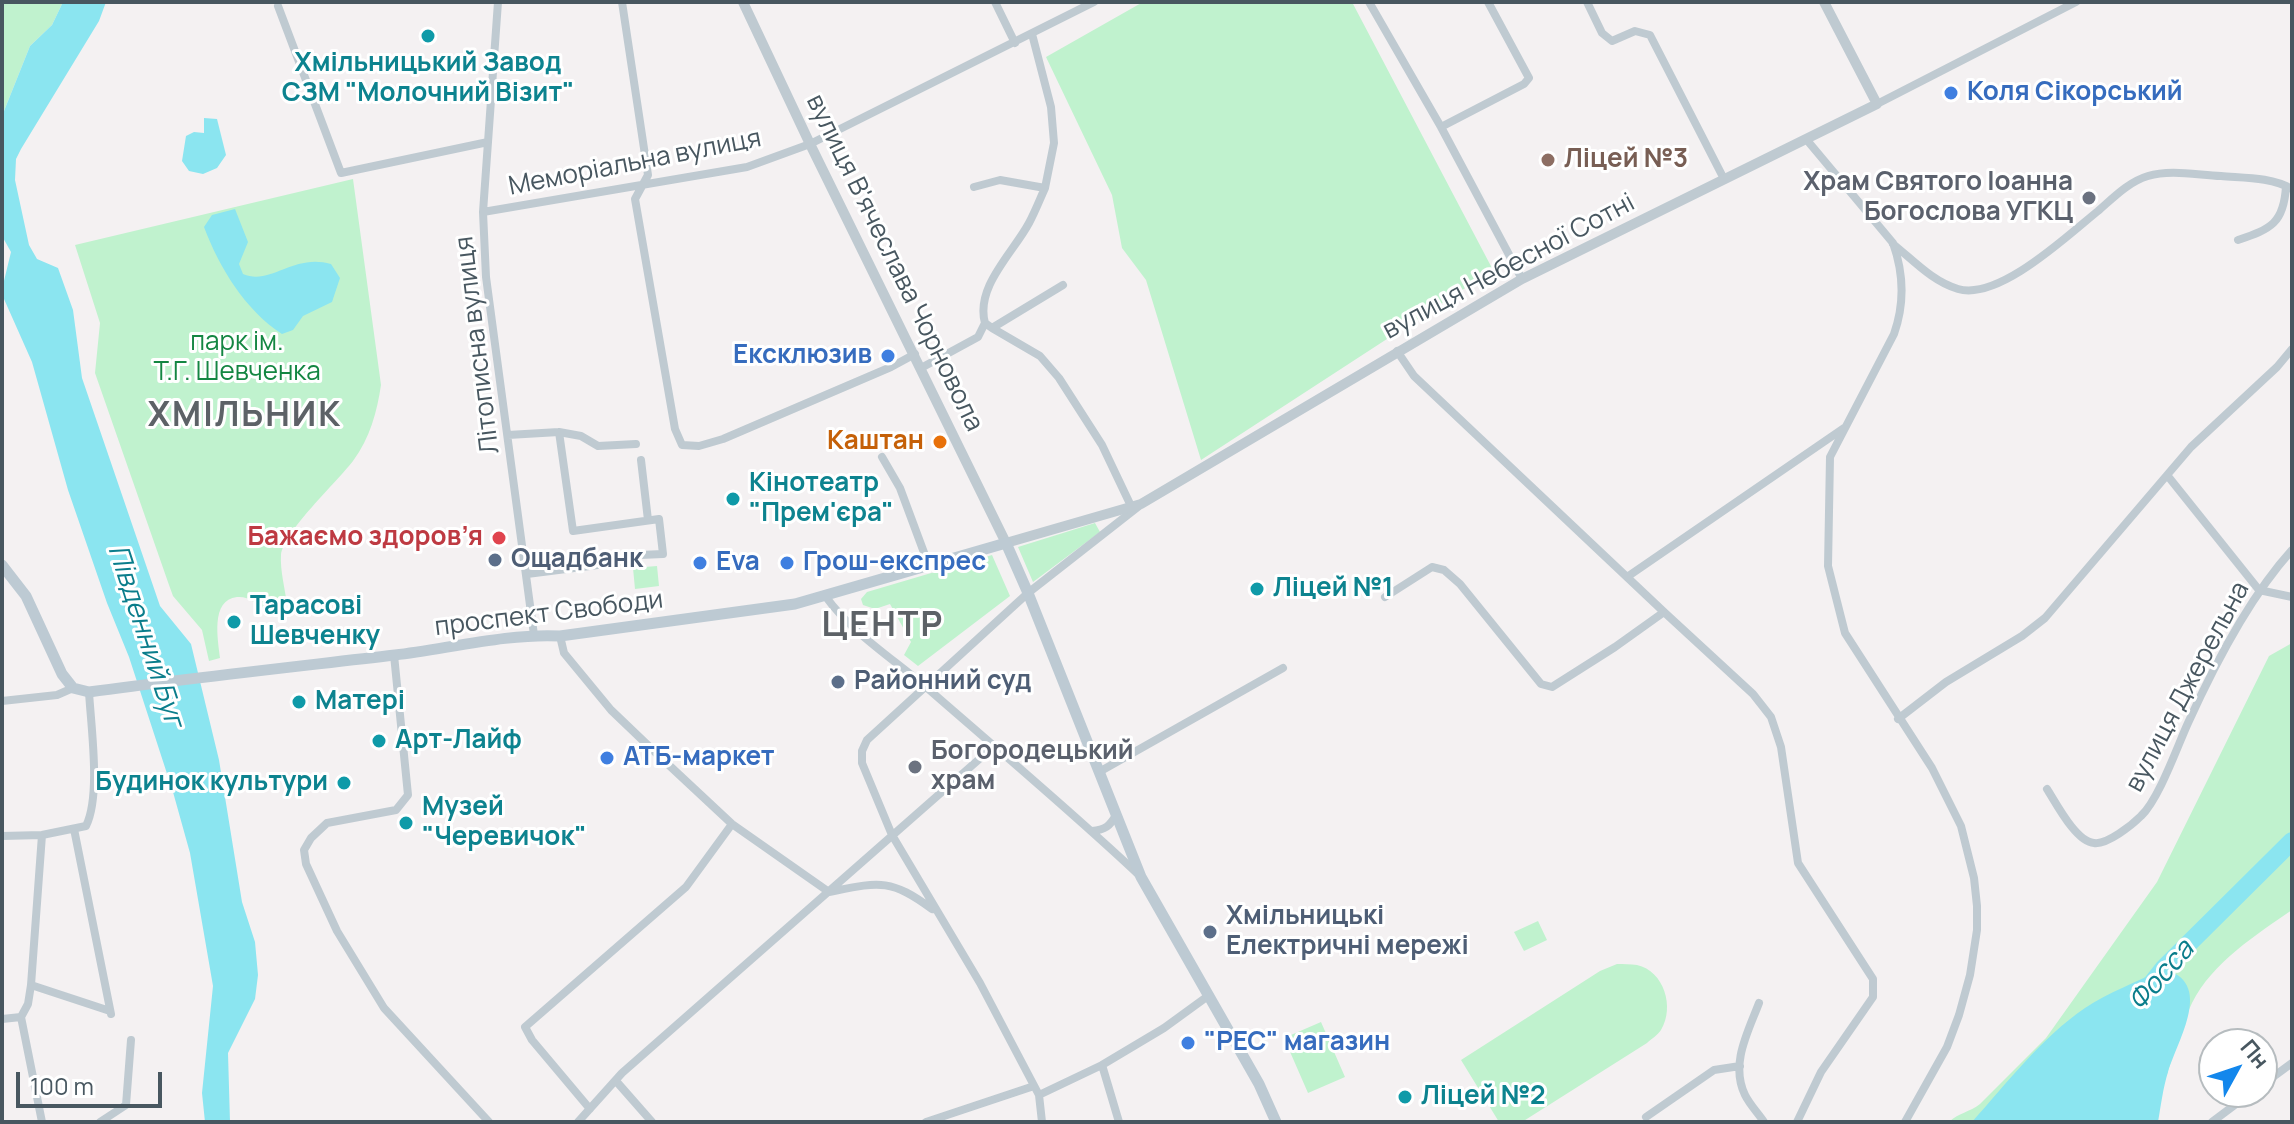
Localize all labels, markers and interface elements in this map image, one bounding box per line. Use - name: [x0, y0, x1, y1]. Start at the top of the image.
- marker: Хмільницький Завод СЗМ "Молочний Візит": [419, 27, 437, 45]
- place label: Хмільницький Завод СЗМ "Молочний Візит": [282, 48, 574, 110]
- place label: Коля Сікорський: [1967, 77, 2183, 109]
- marker: Коля Сікорський: [1942, 84, 1960, 102]
- street label: вулиця В'ячеслава Чорновола: [799, 89, 989, 437]
- street label: Меморіальна вулиця: [506, 123, 764, 203]
- place label: Ліцей №3: [1564, 144, 1688, 176]
- marker: Ліцей №3: [1539, 151, 1557, 169]
- place label: Храм Святого Іоанна Богослова УГКЦ: [1803, 167, 2073, 228]
- street label: вулиця Небесної Сотні: [1378, 187, 1640, 347]
- marker: Храм Святого Іоанна Богослова УГКЦ: [2080, 189, 2098, 207]
- street label: Літописна вулиця: [449, 234, 507, 456]
- park label: парк ім. Т.Г. Шевченка: [153, 327, 321, 388]
- place label: Ексклюзив: [733, 340, 872, 372]
- marker: Ексклюзив: [879, 347, 897, 365]
- district label: ХМІЛЬНИК: [148, 396, 342, 436]
- place label: Каштан: [827, 426, 924, 458]
- marker: Каштан: [931, 433, 949, 451]
- place label: Кінотеатр "Прем'єра": [749, 468, 894, 530]
- marker: Кінотеатр "Прем'єра": [724, 490, 742, 508]
- place label: Бажаємо здоров’я: [248, 522, 483, 554]
- marker: Бажаємо здоров’я: [490, 529, 508, 547]
- water label: Південний Буг: [100, 541, 190, 731]
- place label: Ощадбанк: [511, 544, 643, 576]
- place label: Eva: [716, 547, 760, 579]
- place label: Грош-експрес: [803, 547, 986, 579]
- marker: Ощадбанк: [486, 551, 504, 569]
- marker: Eva: [691, 554, 709, 572]
- marker: Грош-експрес: [778, 554, 796, 572]
- place label: Ліцей №1: [1273, 573, 1394, 605]
- street label: вулиця Джерельна: [2119, 577, 2257, 797]
- marker: Ліцей №1: [1248, 580, 1266, 598]
- street label: проспект Свободи: [433, 585, 665, 643]
- place label: Тарасові Шевченку: [250, 591, 380, 652]
- district label: ЦЕНТР: [822, 606, 944, 646]
- marker: Тарасові Шевченку: [225, 613, 243, 631]
- place label: Районний суд: [854, 666, 1032, 698]
- marker: Районний суд: [829, 673, 847, 691]
- place label: Матері: [315, 686, 405, 718]
- marker: Матері: [290, 693, 308, 711]
- place label: Арт-Лайф: [395, 725, 522, 757]
- marker: Арт-Лайф: [370, 732, 388, 750]
- place label: Богородецький храм: [931, 736, 1134, 798]
- place label: АТБ-маркет: [623, 742, 774, 774]
- marker: АТБ-маркет: [598, 749, 616, 767]
- marker: Богородецький храм: [906, 758, 924, 776]
- place label: Будинок культури: [95, 767, 328, 799]
- marker: Будинок культури: [335, 774, 353, 792]
- place label: Музей "Черевичок": [422, 792, 587, 854]
- marker: Музей "Черевичок": [397, 814, 415, 832]
- place label: Хмільницькі Електричні мережі: [1226, 901, 1469, 962]
- marker: Хмільницькі Електричні мережі: [1201, 923, 1219, 941]
- water label: Фосса: [2122, 934, 2202, 1018]
- place label: "РЕС" магазин: [1204, 1027, 1390, 1059]
- north arrow: [2198, 1028, 2278, 1108]
- text: Пн: [2234, 1033, 2276, 1075]
- marker: "РЕС" магазин: [1179, 1034, 1197, 1052]
- scale bar: [20, 1056, 166, 1106]
- text: 100 m: [30, 1069, 94, 1102]
- place label: Ліцей №2: [1421, 1081, 1546, 1113]
- marker: Ліцей №2: [1396, 1088, 1414, 1106]

